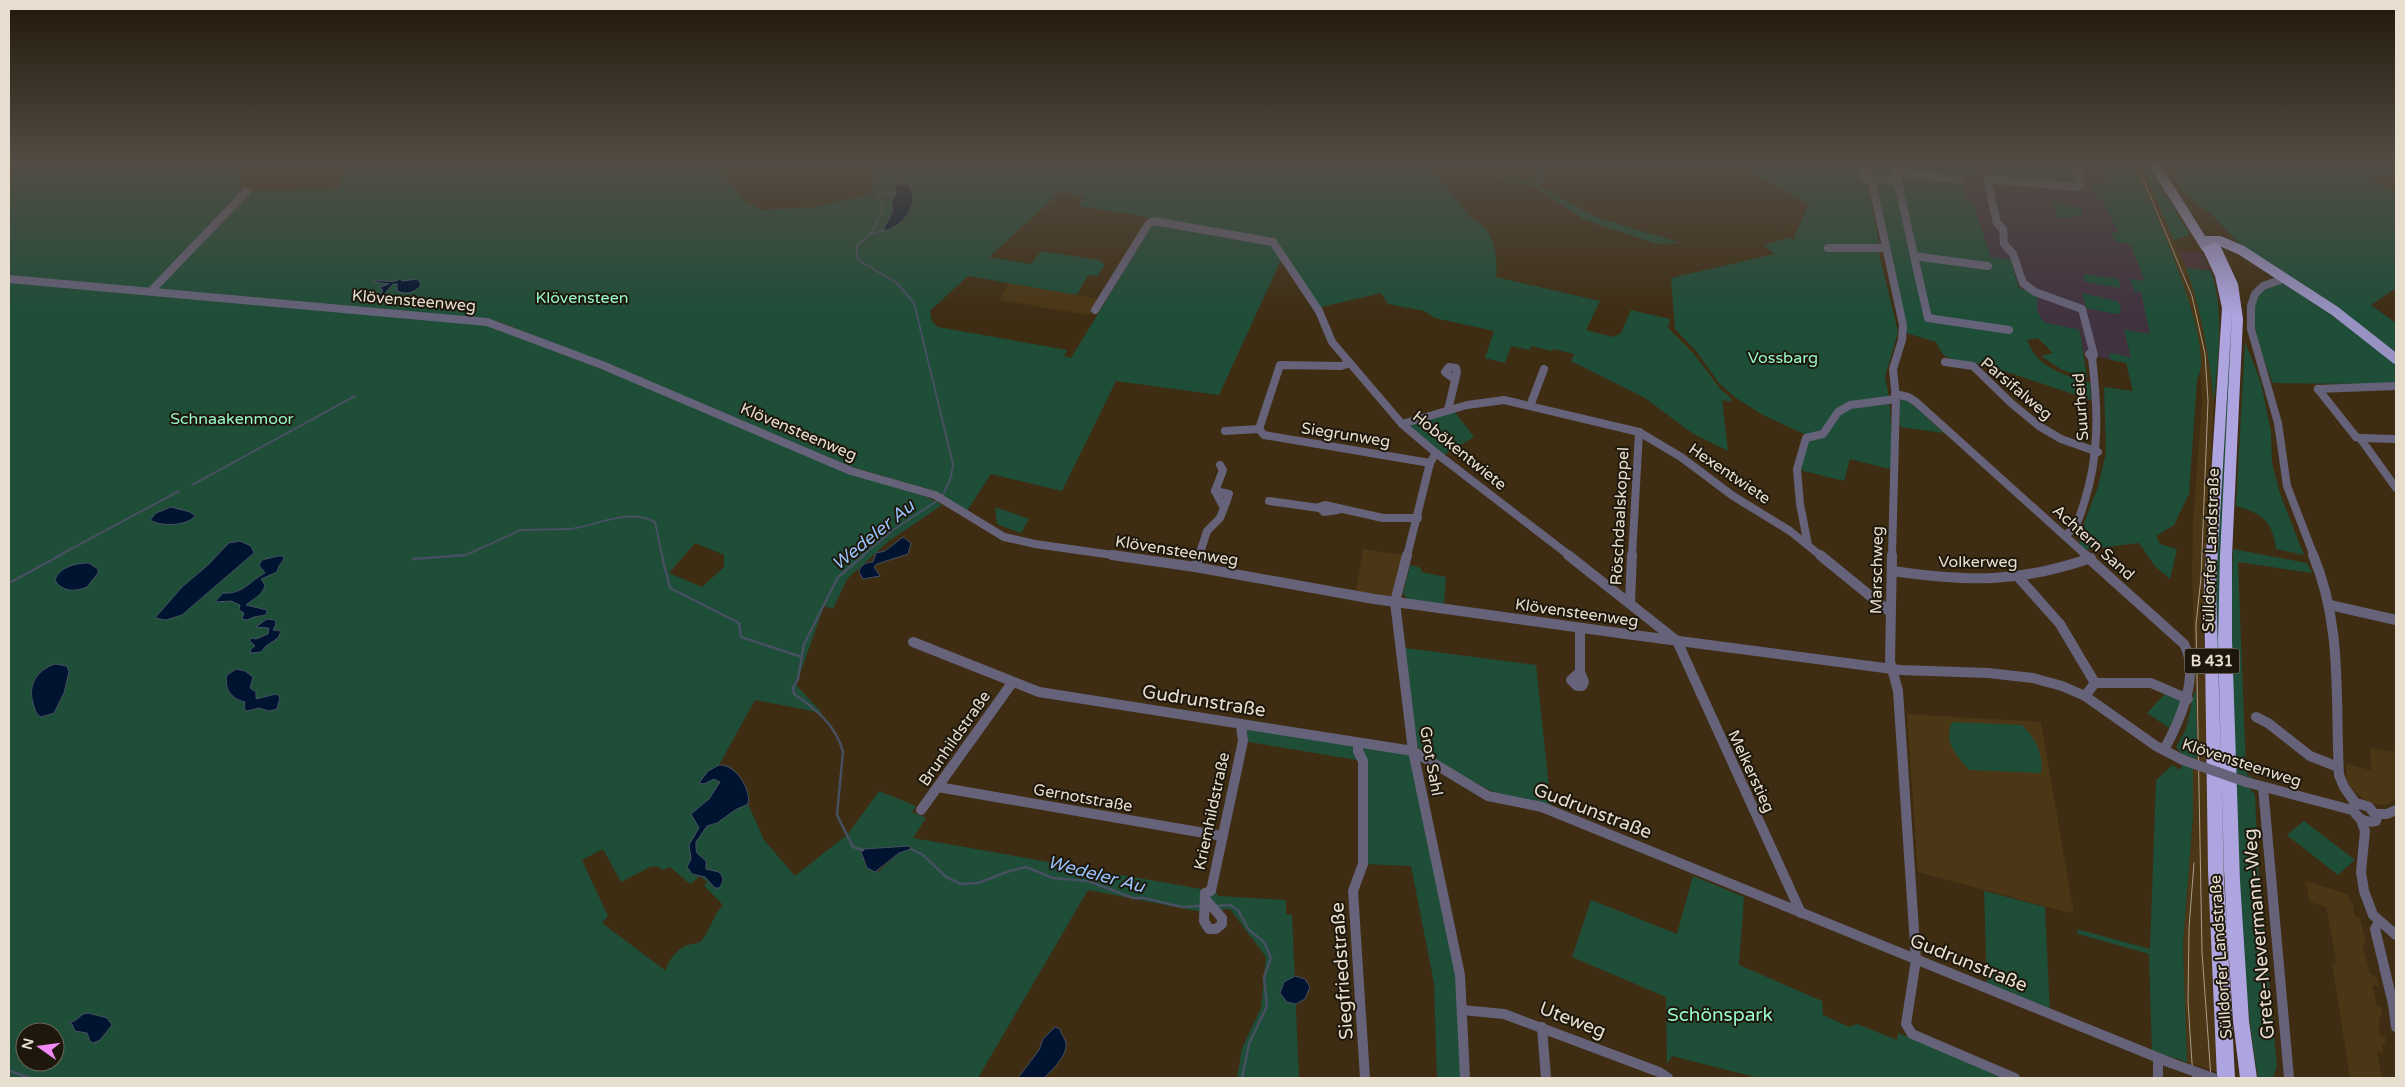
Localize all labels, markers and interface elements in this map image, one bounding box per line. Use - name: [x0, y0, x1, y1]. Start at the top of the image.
- street label: Klövensteenweg: [351, 286, 477, 316]
- park label: Klövensteen: [536, 288, 628, 308]
- park label: Vossbarg: [1748, 348, 1818, 368]
- street label: Parsifalweg: [1976, 353, 2056, 425]
- street label: Suurheid: [2069, 372, 2093, 442]
- street label: Klövensteenweg: [737, 398, 860, 465]
- street label: Hobökentwiete: [1408, 407, 1511, 495]
- park label: Schnaakenmoor: [170, 409, 295, 429]
- street label: Siegrunweg: [1300, 418, 1392, 452]
- street label: Hexentwiete: [1685, 439, 1774, 509]
- street label: Röschdaalskoppel: [1606, 446, 1634, 586]
- street label: Sülldorfer Landstraße: [2198, 468, 2224, 632]
- water label: Wedeler Au: [827, 494, 919, 575]
- street label: Achtern Sand: [2048, 501, 2139, 585]
- street label: Marschweg: [1866, 526, 1888, 614]
- street label: Klövensteenweg: [1114, 531, 1240, 571]
- street label: Volkerweg: [1938, 552, 2018, 572]
- street label: Klövensteenweg: [1514, 594, 1640, 632]
- road number: B 431: [2184, 648, 2240, 674]
- street label: Gudrunstraße: [1140, 680, 1267, 722]
- street label: Brunhildstraße: [914, 687, 995, 790]
- street label: Grot Sahl: [1415, 725, 1447, 798]
- street label: Melkerstieg: [1723, 727, 1779, 816]
- street label: Klövensteenweg: [2179, 734, 2304, 792]
- street label: Kriemhildstraße: [1190, 750, 1234, 872]
- street label: Gudrunstraße: [1530, 778, 1655, 844]
- street label: Gernotstraße: [1032, 779, 1134, 817]
- street label: Grete-Nevermann-Weg: [2239, 828, 2279, 1040]
- water label: Wedeler Au: [1045, 850, 1148, 898]
- street label: Sülldorfer Landstraße: [2205, 874, 2237, 1039]
- street label: Siegfriedstraße: [1326, 902, 1358, 1040]
- street label: Gudrunstraße: [1907, 929, 2031, 997]
- street label: Uteweg: [1536, 997, 1609, 1043]
- park label: Schönspark: [1667, 1004, 1773, 1026]
- north arrow: [15, 1022, 65, 1072]
- text: N: [18, 1036, 37, 1051]

